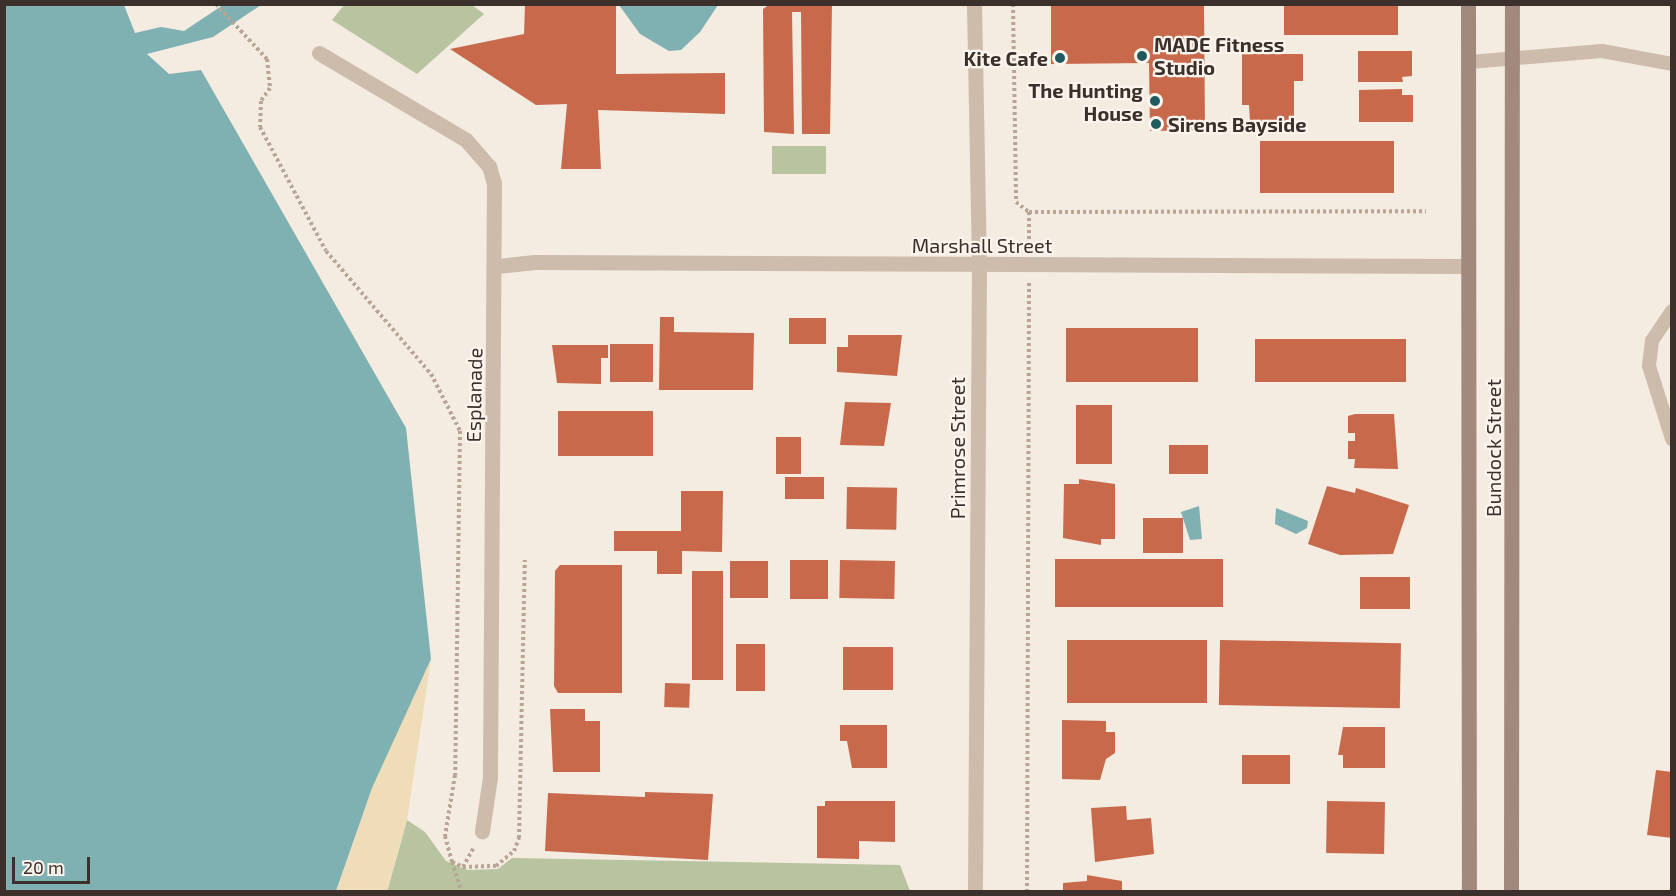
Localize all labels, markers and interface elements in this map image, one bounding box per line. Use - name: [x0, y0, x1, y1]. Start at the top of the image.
- place label: MADE Fitness Studio: [1154, 33, 1284, 80]
- place label: Kite Cafe: [964, 46, 1048, 70]
- marker: MADE Fitness Studio: [1135, 49, 1149, 63]
- marker: Kite Cafe: [1053, 51, 1067, 65]
- place label: The Hunting House: [1028, 78, 1143, 125]
- marker: The Hunting House: [1148, 94, 1162, 108]
- place label: Sirens Bayside: [1168, 112, 1307, 136]
- marker: Sirens Bayside: [1149, 117, 1163, 131]
- street label: Marshall Street: [911, 233, 1053, 257]
- street label: Esplanade: [461, 347, 487, 443]
- street label: Primrose Street: [945, 377, 969, 519]
- street label: Bundock Street: [1481, 379, 1505, 517]
- scale bar: [15, 845, 93, 883]
- text: 20 m: [23, 856, 64, 878]

